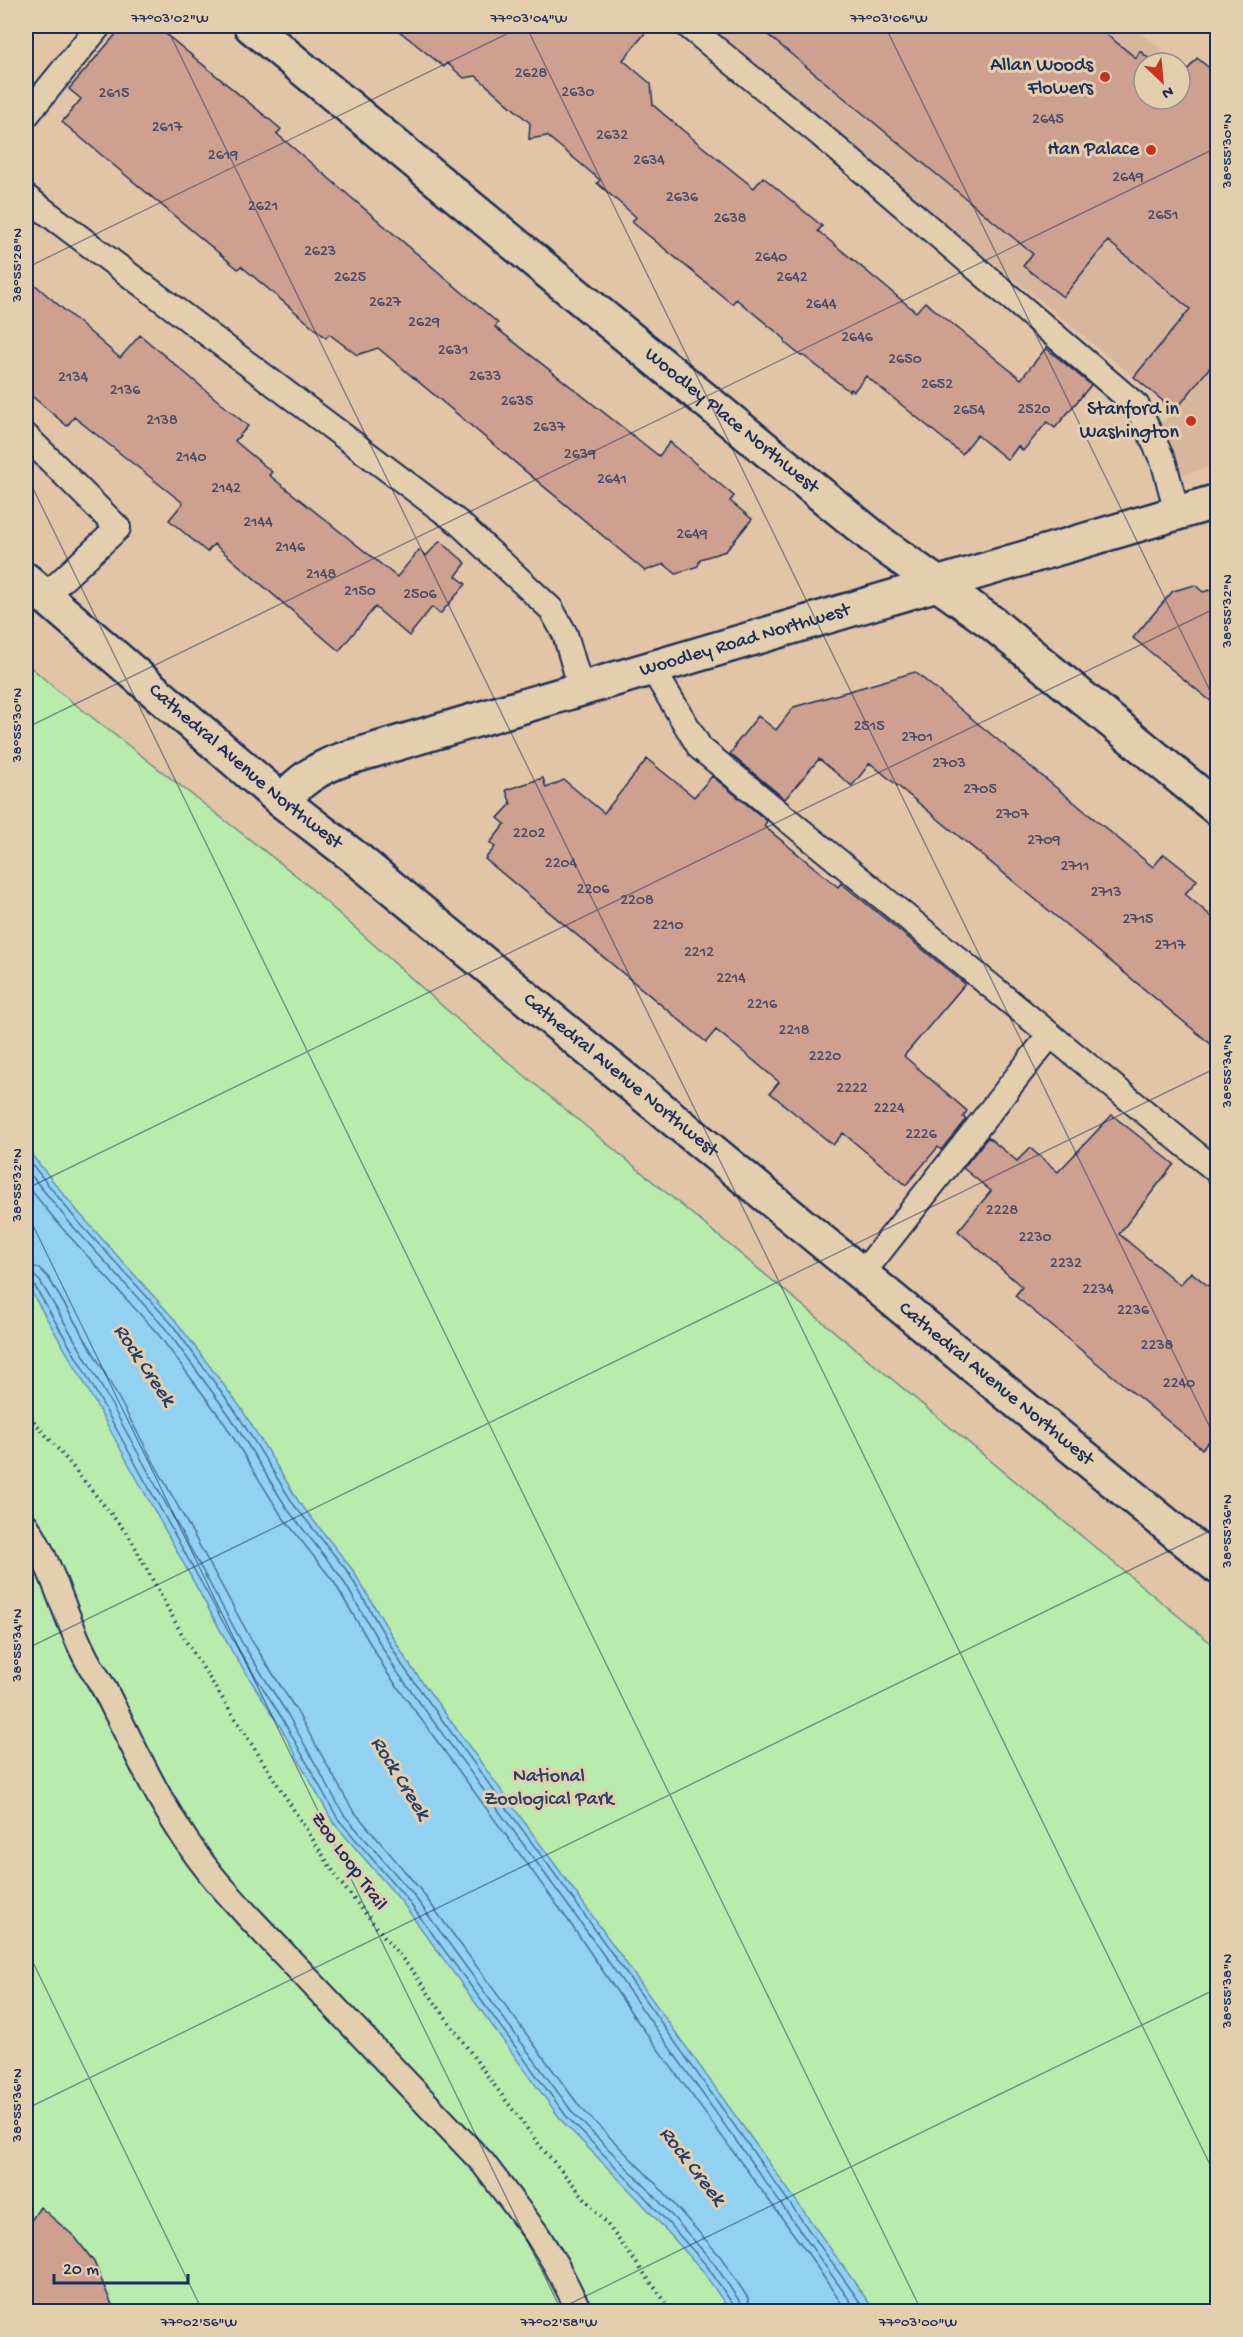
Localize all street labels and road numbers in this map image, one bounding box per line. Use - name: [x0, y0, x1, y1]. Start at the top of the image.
- street label: Woodley Place Northwest: [640, 343, 824, 500]
- street label: Woodley Road Northwest: [637, 598, 855, 683]
- street label: Cathedral Avenue Northwest: [143, 679, 348, 856]
- street label: Cathedral Avenue Northwest: [518, 989, 724, 1164]
- street label: Cathedral Avenue Northwest: [893, 1297, 1100, 1472]
- street label: Zoo Loop Trail: [305, 1808, 391, 1916]

